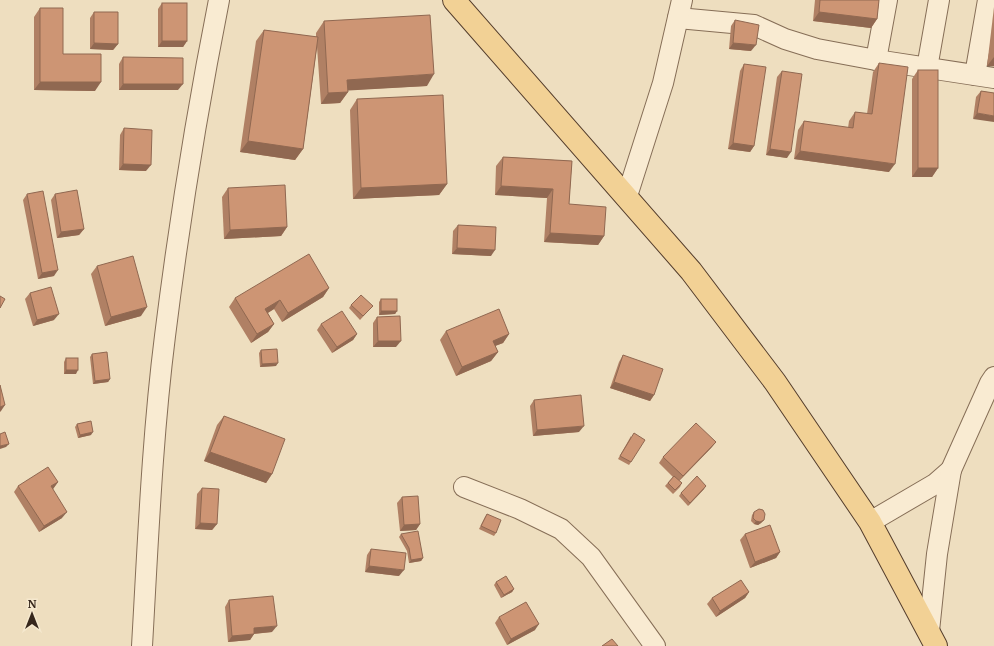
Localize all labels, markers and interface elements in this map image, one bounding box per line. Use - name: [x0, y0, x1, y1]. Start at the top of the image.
- north arrow: [12, 594, 52, 634]
- text: N: [28, 597, 37, 611]

